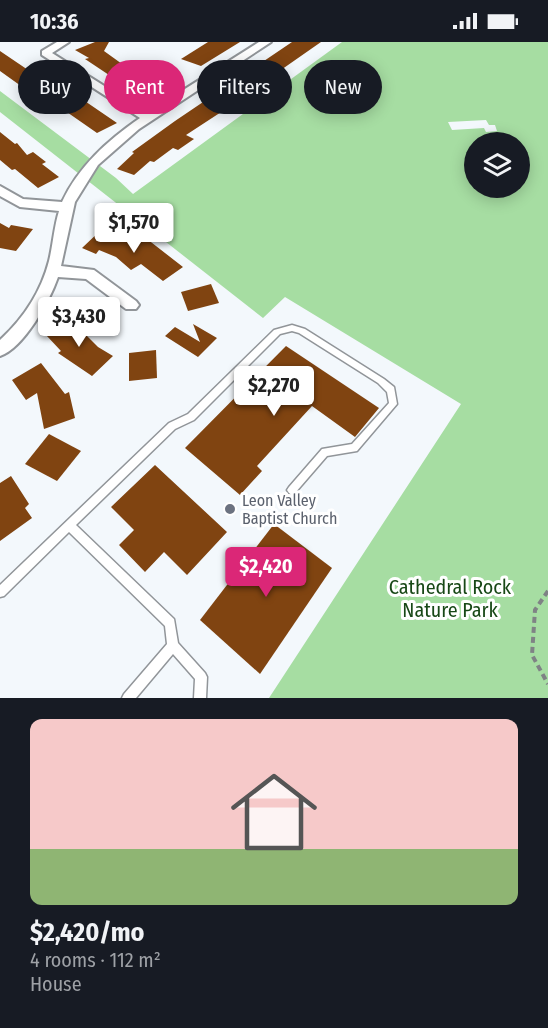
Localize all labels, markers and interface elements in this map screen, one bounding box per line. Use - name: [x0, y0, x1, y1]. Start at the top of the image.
- text: 10:36: [30, 8, 79, 35]
- chip: Buy: [18, 60, 92, 114]
- chip: Rent: [104, 60, 185, 114]
- chip: Filters: [197, 60, 292, 114]
- chip: New: [304, 60, 382, 114]
- map controls: [464, 132, 530, 198]
- button: layers: [464, 132, 530, 198]
- pin: $1,570: [85, 203, 183, 254]
- text: $1,570: [108, 210, 160, 234]
- pin: $3,430: [30, 297, 128, 348]
- text: $3,430: [52, 304, 106, 328]
- pin: $2,270: [225, 366, 323, 417]
- text: $2,270: [248, 373, 300, 397]
- place label: Leon Valley Baptist Church: [242, 491, 337, 528]
- marker: Leon Valley Baptist Church: [223, 502, 237, 516]
- pin: $2,420: [217, 547, 315, 598]
- text: $2,420: [239, 554, 293, 578]
- park label: Cathedral Rock Nature Park: [389, 575, 512, 622]
- icon: home: [220, 758, 328, 866]
- text: $2,420/mo: [30, 917, 144, 948]
- text: 4 rooms · 112 m²: [30, 948, 161, 972]
- text: House: [30, 972, 82, 996]

